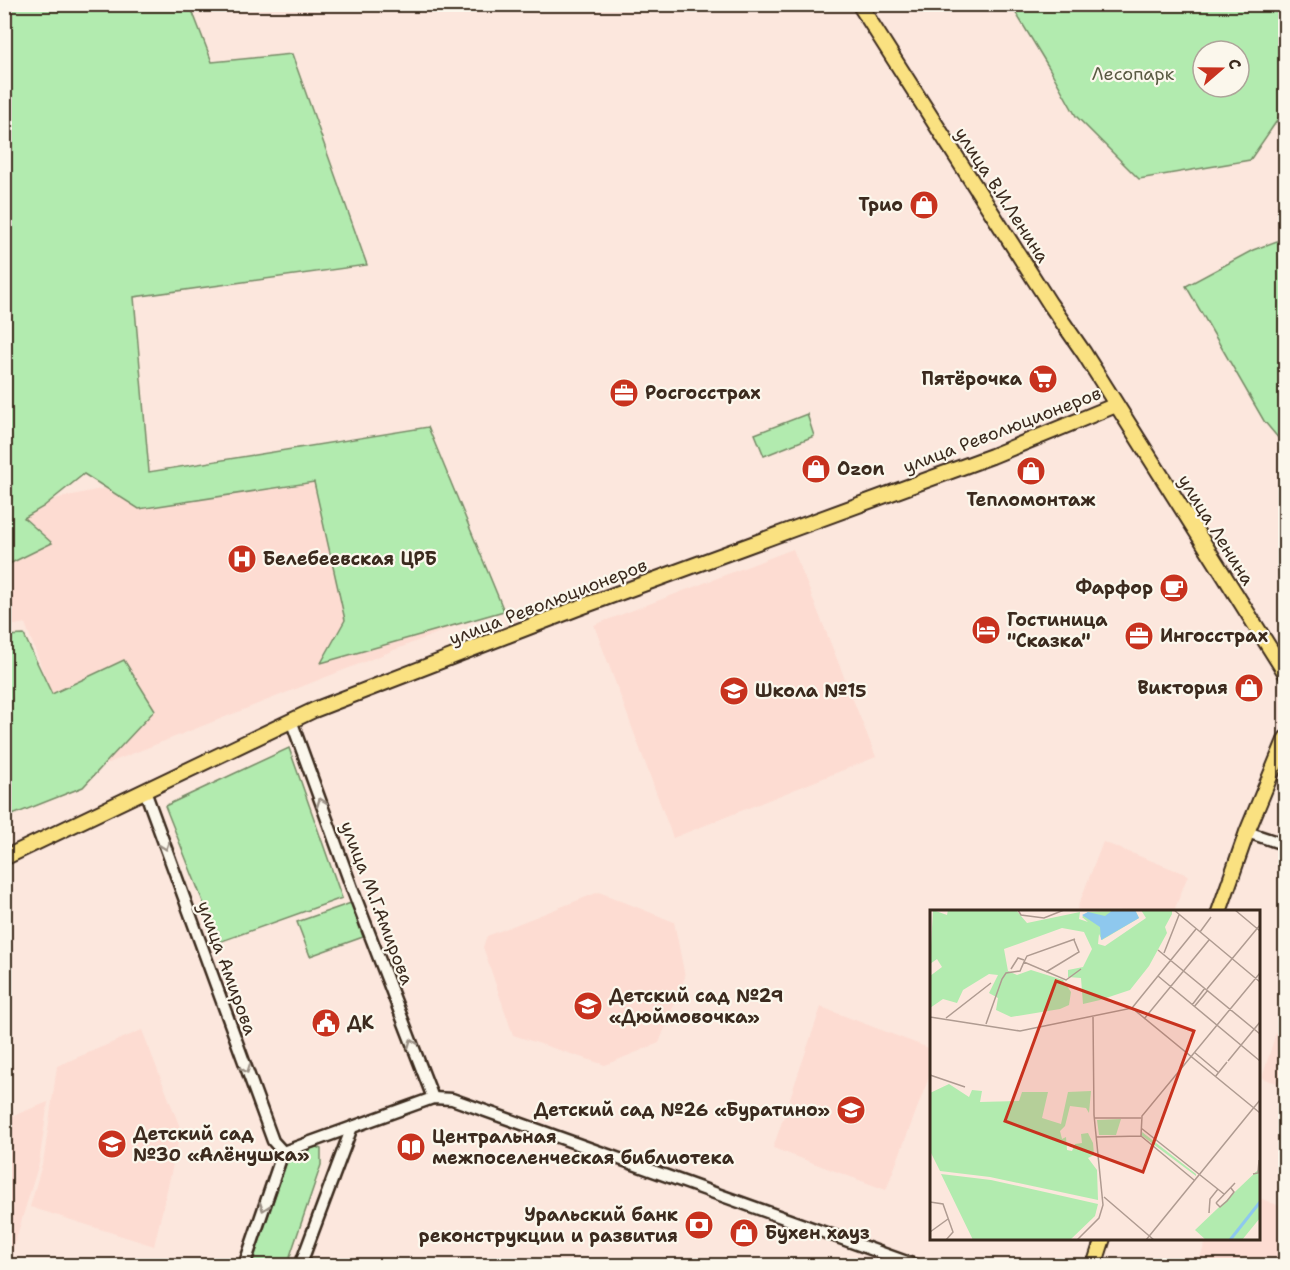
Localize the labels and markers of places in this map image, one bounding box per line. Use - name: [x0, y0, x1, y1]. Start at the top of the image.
- shop icon: Трио: [908, 189, 940, 221]
- place label: Трио: [859, 193, 903, 217]
- supermarket icon: Пятёрочка: [1027, 363, 1059, 395]
- place label: Пятёрочка: [922, 367, 1023, 391]
- office icon: Росгосстрах: [608, 377, 640, 409]
- place label: Росгосстрах: [645, 381, 761, 405]
- shop icon: Ozon: [800, 453, 832, 485]
- shop icon: Тепломонтаж: [1015, 455, 1047, 487]
- place label: Ozon: [837, 457, 884, 481]
- place label: Тепломонтаж: [966, 488, 1096, 512]
- hospital icon: Белебеевская ЦРБ: [226, 543, 258, 575]
- place label: Белебеевская ЦРБ: [263, 547, 437, 571]
- cafe icon: Фарфор: [1158, 572, 1190, 604]
- place label: Фарфор: [1076, 576, 1153, 600]
- place label: Гостиница "Сказка": [1007, 608, 1108, 653]
- hotel icon: Гостиница "Сказка": [970, 614, 1002, 646]
- office icon: Ингосстрах: [1123, 620, 1155, 652]
- place label: Ингосстрах: [1160, 624, 1268, 648]
- shop icon: Виктория: [1233, 672, 1265, 704]
- school or university icon: Школа №15: [718, 675, 750, 707]
- place label: Виктория: [1137, 676, 1228, 700]
- place label: Школа №15: [755, 679, 867, 703]
- place label: Детский сад №29 «Дюймовочка»: [609, 984, 783, 1029]
- school or university icon: Детский сад №29 «Дюймовочка»: [572, 990, 604, 1022]
- public building icon: ДК: [310, 1007, 342, 1039]
- place label: ДК: [347, 1011, 375, 1035]
- school or university icon: Детский сад №26 «Буратино»: [835, 1094, 867, 1126]
- place label: Детский сад №26 «Буратино»: [534, 1098, 830, 1122]
- place label: Детский сад №30 «Алёнушка»: [133, 1122, 309, 1167]
- place label: Центральная межпоселенческая библиотека: [432, 1125, 735, 1170]
- school or university icon: Детский сад №30 «Алёнушка»: [96, 1128, 128, 1160]
- library icon: Центральная межпоселенческая библиотека: [395, 1131, 427, 1163]
- place label: Уральский банк реконструкции и развития: [419, 1203, 678, 1248]
- bank icon: Уральский банк реконструкции и развития: [683, 1209, 715, 1241]
- shop icon: Бухен хауз: [728, 1217, 760, 1249]
- place label: Бухен хауз: [765, 1221, 870, 1245]

